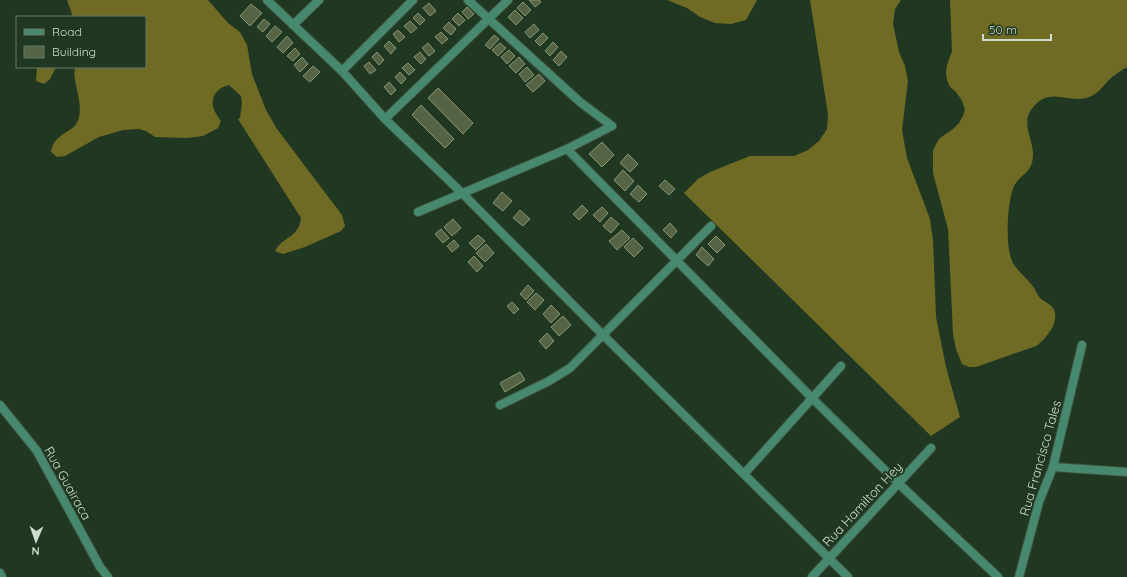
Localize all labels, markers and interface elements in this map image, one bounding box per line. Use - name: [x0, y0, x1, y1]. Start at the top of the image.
- legend: [16, 16, 146, 68]
- scale bar: [983, 16, 1051, 42]
- text: 50 m: [989, 22, 1017, 37]
- text: Road: [52, 24, 82, 39]
- text: Building: [52, 44, 96, 59]
- street label: Rua Francisco Tales: [1016, 398, 1064, 518]
- street label: Rua Guairaca: [41, 443, 95, 523]
- street label: Rua Hamilton Hey: [819, 458, 905, 550]
- north arrow: [16, 521, 56, 561]
- text: N: [31, 544, 40, 558]

